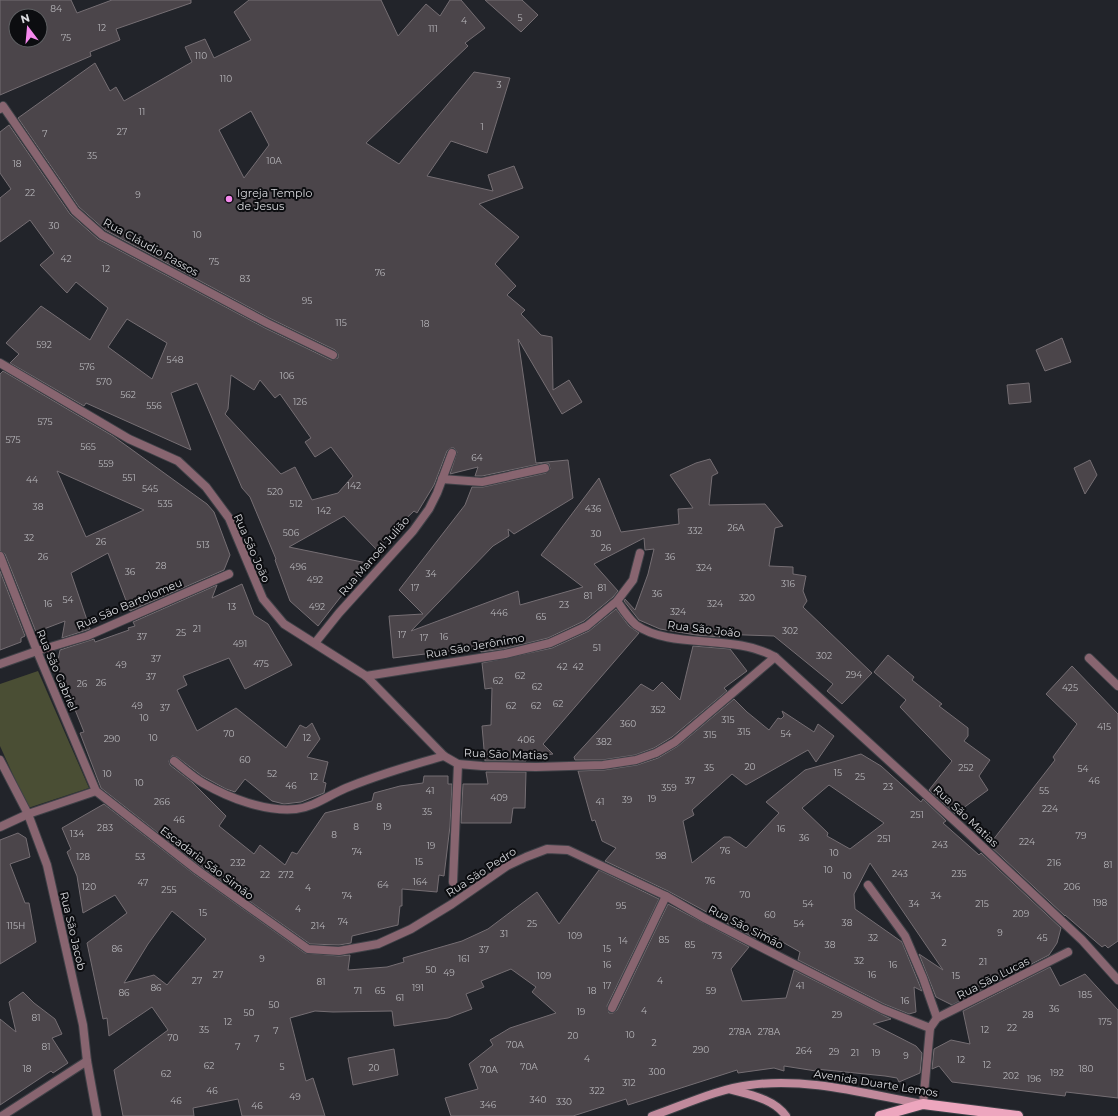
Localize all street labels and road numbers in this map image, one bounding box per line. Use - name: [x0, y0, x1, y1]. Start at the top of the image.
- street label: Rua Cláudio Passos: [101, 215, 202, 279]
- street label: Rua São João: [231, 512, 273, 585]
- street label: Rua Manoel Julião: [336, 513, 412, 599]
- street label: Rua São Bartolomeu: [74, 575, 184, 633]
- street label: Rua São João: [667, 618, 741, 640]
- street label: Rua São Gabriel: [34, 627, 80, 713]
- street label: Rua São Jerônimo: [425, 630, 526, 662]
- street label: Rua São Matias: [464, 746, 549, 762]
- street label: Rua São Matias: [930, 782, 1002, 850]
- street label: Escadaria São Simão: [157, 823, 257, 903]
- street label: Rua São Pedro: [443, 844, 519, 900]
- street label: Rua São Jacob: [57, 890, 89, 972]
- street label: Rua São Simão: [706, 902, 786, 952]
- street label: Rua São Lucas: [954, 953, 1032, 1002]
- street label: Avenida Duarte Lemos: [813, 1066, 940, 1100]

